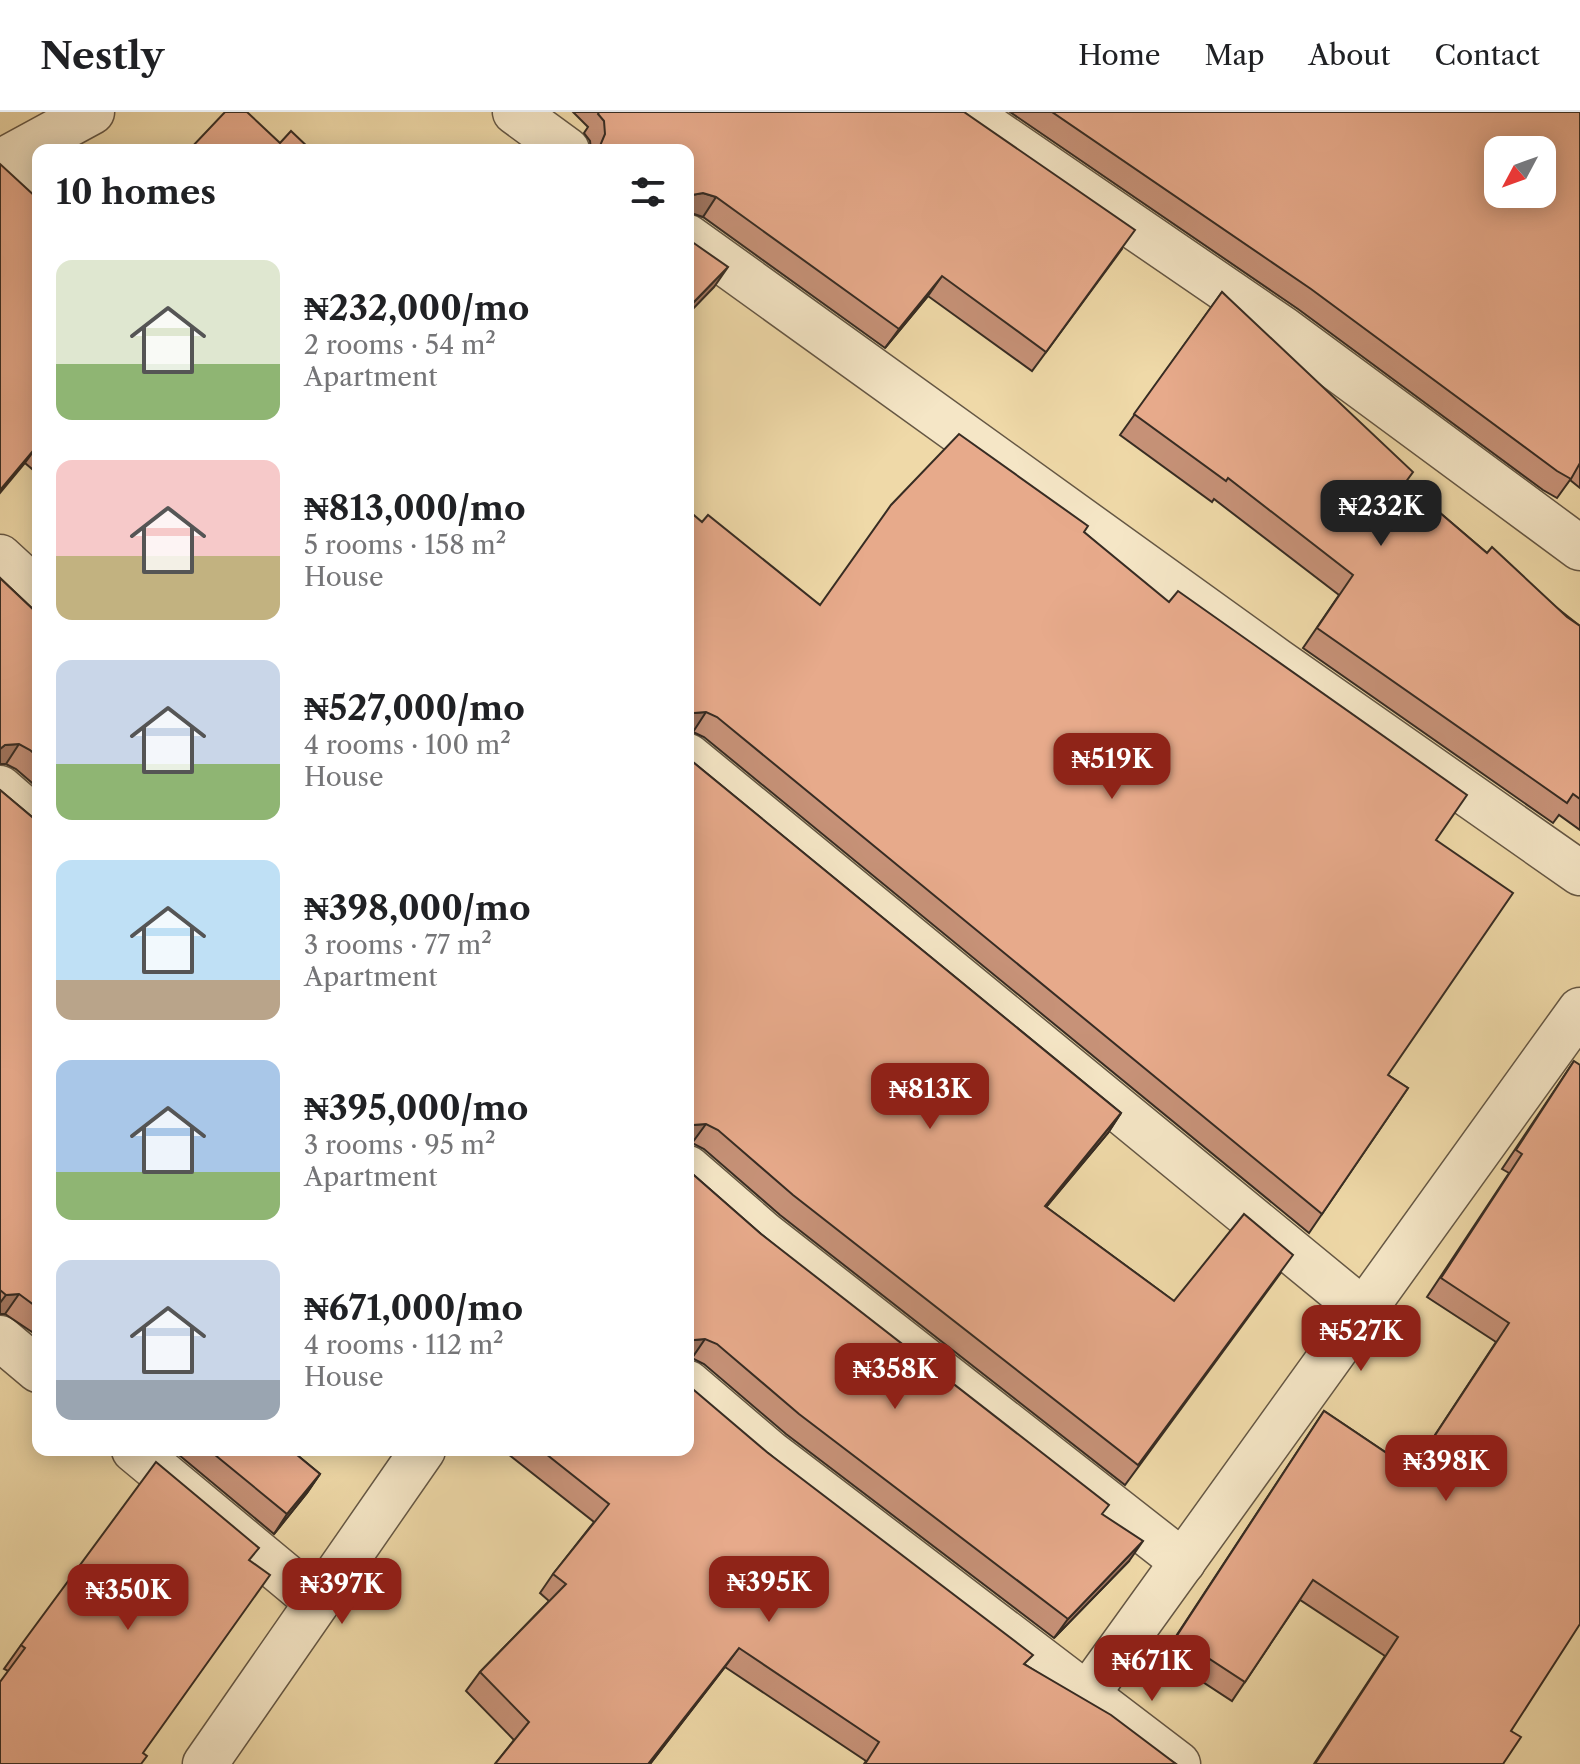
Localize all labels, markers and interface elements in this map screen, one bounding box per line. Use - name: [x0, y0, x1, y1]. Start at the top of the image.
- text: Nestly: [40, 32, 164, 79]
- text: Home: [1078, 38, 1160, 72]
- text: Map: [1204, 38, 1264, 72]
- text: About: [1308, 38, 1390, 72]
- text: Contact: [1434, 38, 1540, 72]
- north arrow: [1484, 136, 1556, 208]
- map controls: [1484, 136, 1556, 208]
- icon: filters: [626, 170, 670, 214]
- text: 10 homes: [56, 171, 216, 213]
- text: ₦232,000/mo: [304, 287, 529, 329]
- icon: home: [120, 292, 216, 388]
- text: 2 rooms · 54 m²: [304, 329, 496, 361]
- text: Apartment: [304, 361, 437, 393]
- pin: ₦232K: [1325, 480, 1437, 548]
- text: ₦813,000/mo: [304, 487, 526, 529]
- text: ₦232K: [1339, 490, 1423, 522]
- icon: home: [120, 492, 216, 588]
- text: 5 rooms · 158 m²: [304, 529, 506, 561]
- text: House: [304, 561, 384, 593]
- text: ₦527,000/mo: [304, 687, 525, 729]
- icon: home: [120, 692, 216, 788]
- text: 4 rooms · 100 m²: [304, 729, 511, 761]
- pin: ₦519K: [1056, 733, 1168, 801]
- text: ₦519K: [1071, 743, 1153, 775]
- text: House: [304, 761, 384, 793]
- text: ₦398,000/mo: [304, 887, 531, 929]
- icon: home: [120, 892, 216, 988]
- text: 3 rooms · 77 m²: [304, 929, 492, 961]
- text: Apartment: [304, 961, 437, 993]
- pin: ₦813K: [874, 1063, 986, 1131]
- text: ₦813K: [889, 1073, 971, 1105]
- text: ₦395,000/mo: [304, 1087, 528, 1129]
- icon: home: [120, 1092, 216, 1188]
- text: 3 rooms · 95 m²: [304, 1129, 496, 1161]
- text: Apartment: [304, 1161, 437, 1193]
- text: ₦671,000/mo: [304, 1287, 523, 1329]
- icon: home: [120, 1292, 216, 1388]
- pin: ₦527K: [1305, 1305, 1417, 1373]
- text: ₦527K: [1320, 1315, 1402, 1347]
- text: 4 rooms · 112 m²: [304, 1329, 504, 1361]
- pin: ₦358K: [839, 1343, 951, 1411]
- text: ₦358K: [853, 1353, 937, 1385]
- text: House: [304, 1361, 384, 1393]
- pin: ₦398K: [1390, 1435, 1502, 1503]
- text: ₦398K: [1403, 1445, 1489, 1477]
- pin: ₦395K: [713, 1556, 825, 1624]
- pin: ₦397K: [286, 1558, 398, 1626]
- pin: ₦350K: [72, 1564, 184, 1632]
- text: ₦395K: [727, 1566, 811, 1598]
- text: ₦397K: [300, 1568, 384, 1600]
- text: ₦350K: [85, 1574, 171, 1606]
- pin: ₦671K: [1096, 1635, 1208, 1703]
- text: ₦671K: [1112, 1645, 1192, 1677]

